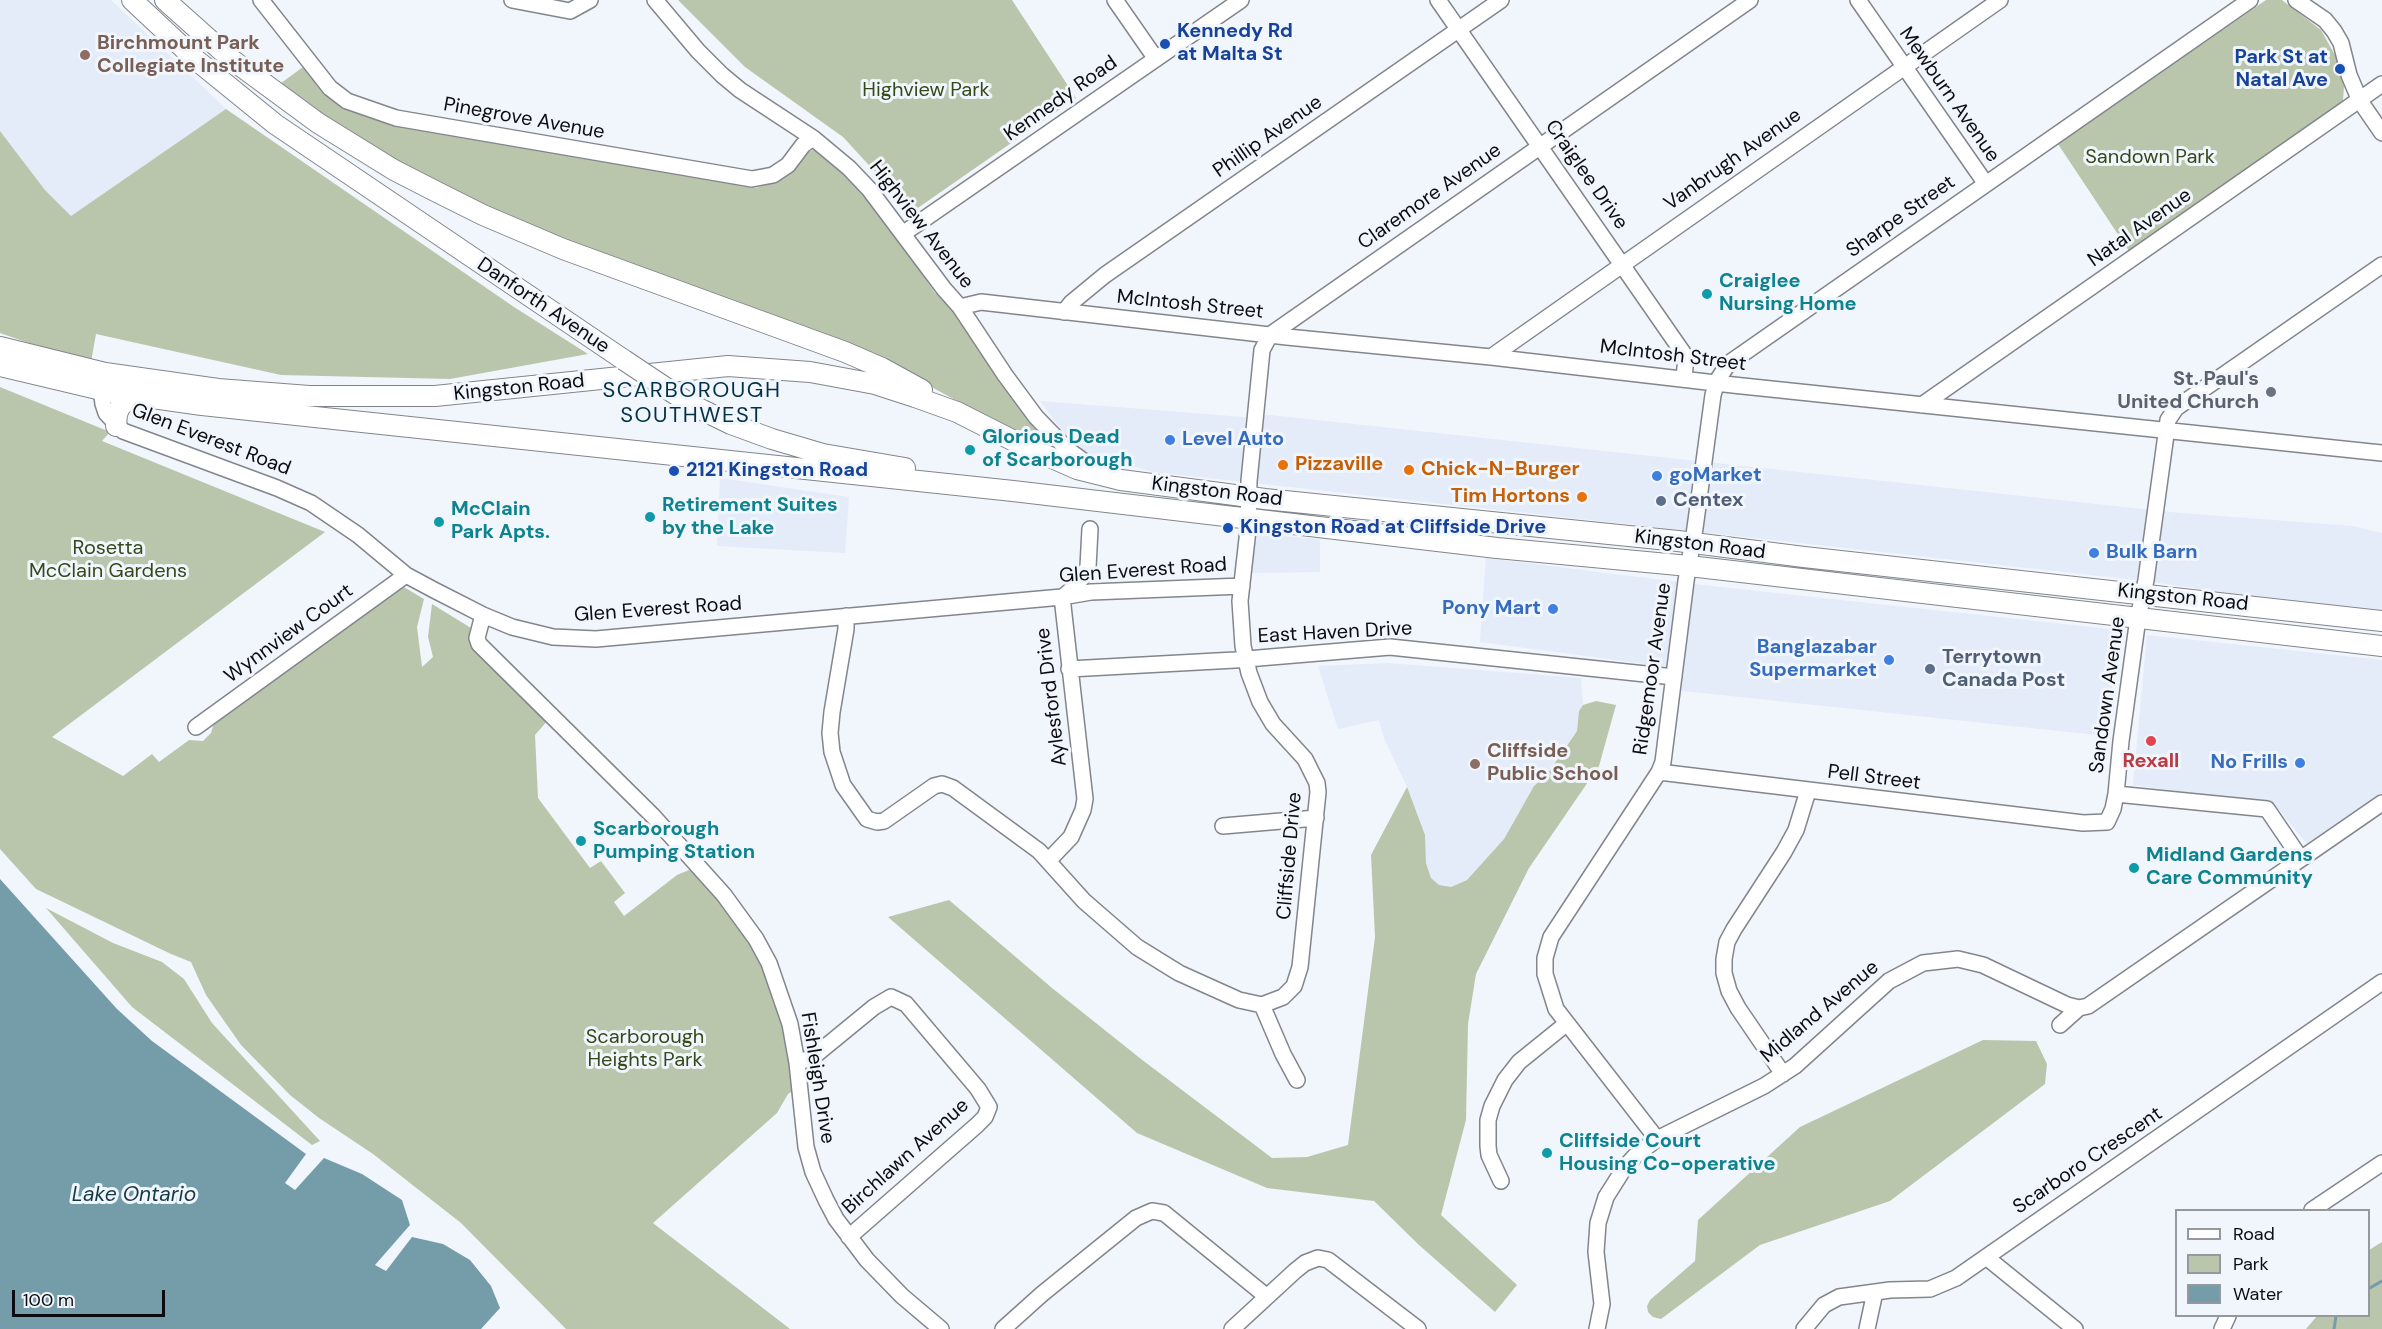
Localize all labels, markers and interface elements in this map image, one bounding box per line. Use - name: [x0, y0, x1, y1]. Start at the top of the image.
- place label: Kennedy Rd at Malta St: [1177, 20, 1293, 67]
- street label: Mewburn Avenue: [1894, 23, 2004, 167]
- place label: Birchmount Park Collegiate Institute: [97, 32, 284, 79]
- marker: Kennedy Rd at Malta St: [1158, 37, 1172, 51]
- place label: Park St at Natal Ave: [2235, 46, 2328, 93]
- marker: Birchmount Park Collegiate Institute: [78, 48, 92, 62]
- street label: Kennedy Road: [1000, 51, 1122, 147]
- marker: Park St at Natal Ave: [2333, 62, 2347, 76]
- park label: Highview Park: [862, 79, 990, 103]
- street label: Phillip Avenue: [1209, 91, 1327, 183]
- street label: Pinegrove Avenue: [441, 93, 607, 145]
- street label: Vanbrugh Avenue: [1660, 104, 1806, 216]
- street label: Craiglee Drive: [1539, 116, 1633, 234]
- street label: Claremore Avenue: [1354, 139, 1506, 255]
- park label: Sandown Park: [2085, 146, 2215, 170]
- street label: Highview Avenue: [864, 156, 978, 294]
- street label: Sharpe Street: [1842, 171, 1960, 263]
- street label: Natal Avenue: [2084, 184, 2196, 272]
- street label: Danforth Avenue: [472, 253, 614, 359]
- place label: Craiglee Nursing Home: [1719, 270, 1856, 317]
- street label: McIntosh Street: [1115, 285, 1265, 325]
- marker: Craiglee Nursing Home: [1700, 287, 1714, 301]
- street label: McIntosh Street: [1598, 335, 1748, 377]
- place label: St. Paul's United Church: [2117, 368, 2259, 415]
- street label: Kingston Road: [452, 369, 586, 407]
- district label: SCARBOROUGH SOUTHWEST: [603, 378, 781, 430]
- marker: St. Paul's United Church: [2264, 385, 2278, 399]
- street label: Glen Everest Road: [128, 399, 294, 481]
- place label: Glorious Dead of Scarborough: [982, 426, 1133, 473]
- place label: Level Auto: [1182, 428, 1284, 452]
- marker: Level Auto: [1163, 433, 1177, 447]
- marker: Glorious Dead of Scarborough: [963, 443, 977, 457]
- place label: Pizzaville: [1295, 453, 1383, 477]
- marker: Pizzaville: [1276, 458, 1290, 472]
- place label: Chick-N-Burger: [1421, 458, 1580, 482]
- place label: 2121 Kingston Road: [686, 459, 868, 483]
- marker: Chick-N-Burger: [1402, 463, 1416, 477]
- marker: 2121 Kingston Road: [667, 464, 681, 478]
- place label: goMarket: [1669, 464, 1762, 488]
- marker: goMarket: [1650, 469, 1664, 483]
- street label: Kingston Road: [1150, 472, 1284, 512]
- place label: Tim Hortons: [1451, 485, 1570, 509]
- place label: Centex: [1673, 489, 1743, 513]
- marker: Tim Hortons: [1575, 490, 1589, 504]
- place label: Retirement Suites by the Lake: [662, 494, 838, 541]
- marker: Centex: [1654, 494, 1668, 508]
- place label: McClain Park Apts.: [451, 498, 550, 545]
- marker: Retirement Suites by the Lake: [643, 510, 657, 524]
- marker: McClain Park Apts.: [432, 515, 446, 529]
- place label: Kingston Road at Cliffside Drive: [1240, 516, 1546, 540]
- marker: Kingston Road at Cliffside Drive: [1221, 521, 1235, 535]
- street label: Kingston Road: [1633, 525, 1767, 565]
- park label: Rosetta McClain Gardens: [29, 537, 187, 584]
- place label: Bulk Barn: [2106, 541, 2198, 565]
- marker: Bulk Barn: [2087, 546, 2101, 560]
- street label: Glen Everest Road: [1058, 553, 1228, 589]
- street label: Wynnview Court: [220, 579, 358, 689]
- street label: Kingston Road: [2116, 579, 2250, 617]
- street label: Ridgemoor Avenue: [1629, 581, 1677, 757]
- street label: Glen Everest Road: [573, 592, 743, 628]
- place label: Pony Mart: [1442, 597, 1541, 621]
- marker: Pony Mart: [1546, 602, 1560, 616]
- street label: Sandown Avenue: [2085, 615, 2131, 775]
- street label: East Haven Drive: [1257, 617, 1413, 649]
- street label: Aylesford Drive: [1032, 626, 1072, 768]
- place label: Banglazabar Supermarket: [1749, 636, 1877, 683]
- place label: Terrytown Canada Post: [1942, 646, 2065, 693]
- marker: Banglazabar Supermarket: [1882, 653, 1896, 667]
- marker: Terrytown Canada Post: [1923, 662, 1937, 676]
- marker: Rexall: [2144, 734, 2158, 748]
- place label: Cliffside Public School: [1487, 740, 1619, 787]
- place label: Rexall: [2123, 750, 2179, 774]
- place label: No Frills: [2210, 751, 2288, 775]
- marker: No Frills: [2293, 756, 2307, 770]
- marker: Cliffside Public School: [1468, 757, 1482, 771]
- street label: Pell Street: [1826, 760, 1922, 796]
- street label: Cliffside Drive: [1272, 791, 1308, 921]
- place label: Scarborough Pumping Station: [593, 818, 755, 865]
- marker: Scarborough Pumping Station: [574, 834, 588, 848]
- place label: Midland Gardens Care Community: [2146, 844, 2313, 891]
- marker: Midland Gardens Care Community: [2127, 861, 2141, 875]
- street label: Midland Avenue: [1756, 956, 1884, 1068]
- street label: Fishleigh Drive: [795, 1010, 839, 1146]
- park label: Scarborough Heights Park: [586, 1026, 704, 1073]
- street label: Birchlawn Avenue: [838, 1094, 974, 1220]
- street label: Scarboro Crescent: [2009, 1102, 2167, 1220]
- place label: Cliffside Court Housing Co-operative: [1559, 1130, 1775, 1177]
- marker: Cliffside Court Housing Co-operative: [1540, 1146, 1554, 1160]
- water label: Lake Ontario: [72, 1182, 196, 1208]
- legend: [2175, 1209, 2370, 1317]
- text: Road: [2233, 1222, 2275, 1246]
- text: Park: [2233, 1252, 2269, 1276]
- scale bar: [15, 1278, 168, 1316]
- text: Water: [2233, 1282, 2283, 1306]
- text: 100 m: [23, 1288, 74, 1312]

